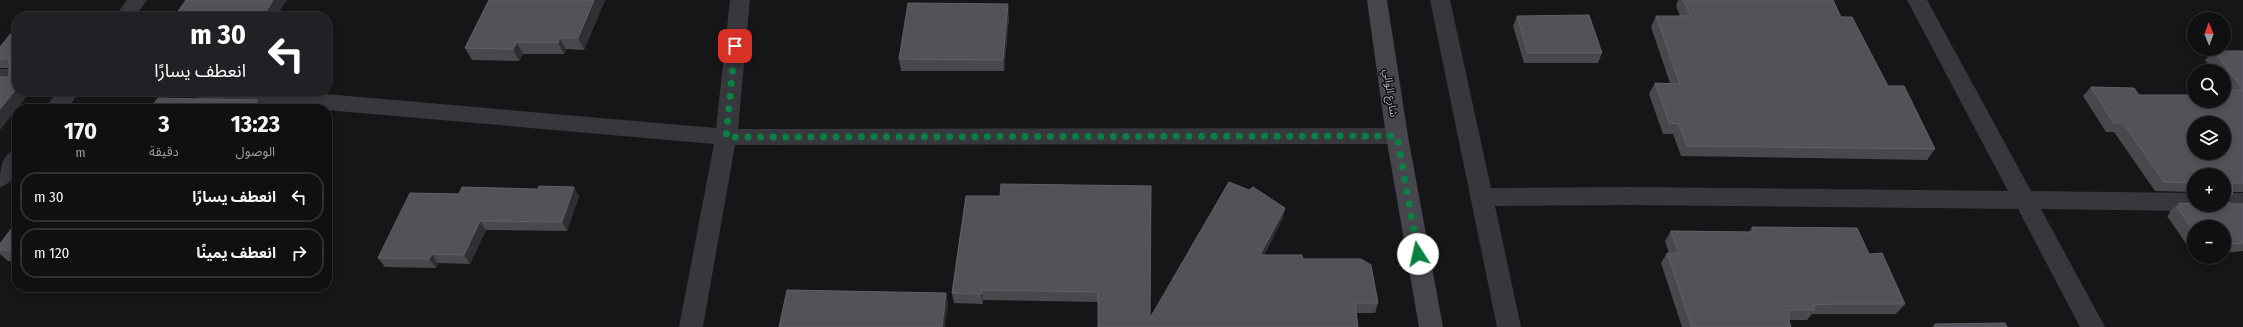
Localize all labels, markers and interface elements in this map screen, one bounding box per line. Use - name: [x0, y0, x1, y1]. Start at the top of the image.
- north arrow: [2187, 12, 2231, 56]
- map controls: [2187, 12, 2231, 264]
- text: 30 m: [190, 18, 246, 51]
- icon: left: [260, 28, 312, 80]
- pin: [718, 29, 752, 63]
- icon: arrive: [724, 35, 746, 57]
- text: انعطف يسارًا: [154, 60, 246, 82]
- button: search: [2187, 64, 2231, 108]
- street label: شارع الوالي: [1378, 68, 1400, 119]
- text: 3: [158, 110, 170, 138]
- text: 13:23: [231, 110, 280, 138]
- button: layers: [2187, 116, 2231, 160]
- text: 170: [64, 117, 97, 145]
- text: دقيقة: [149, 144, 179, 159]
- text: الوصول: [236, 144, 275, 159]
- text: m: [76, 145, 86, 160]
- button: +: [2187, 168, 2231, 212]
- icon: left: [288, 186, 310, 208]
- text: 30 m: [34, 188, 64, 206]
- text: انعطف يسارًا: [192, 188, 276, 206]
- button: −: [2187, 220, 2231, 264]
- position arrow: [1397, 233, 1439, 275]
- icon: right: [288, 242, 310, 264]
- text: 120 m: [34, 244, 69, 262]
- text: انعطف يمينًا: [196, 244, 276, 262]

